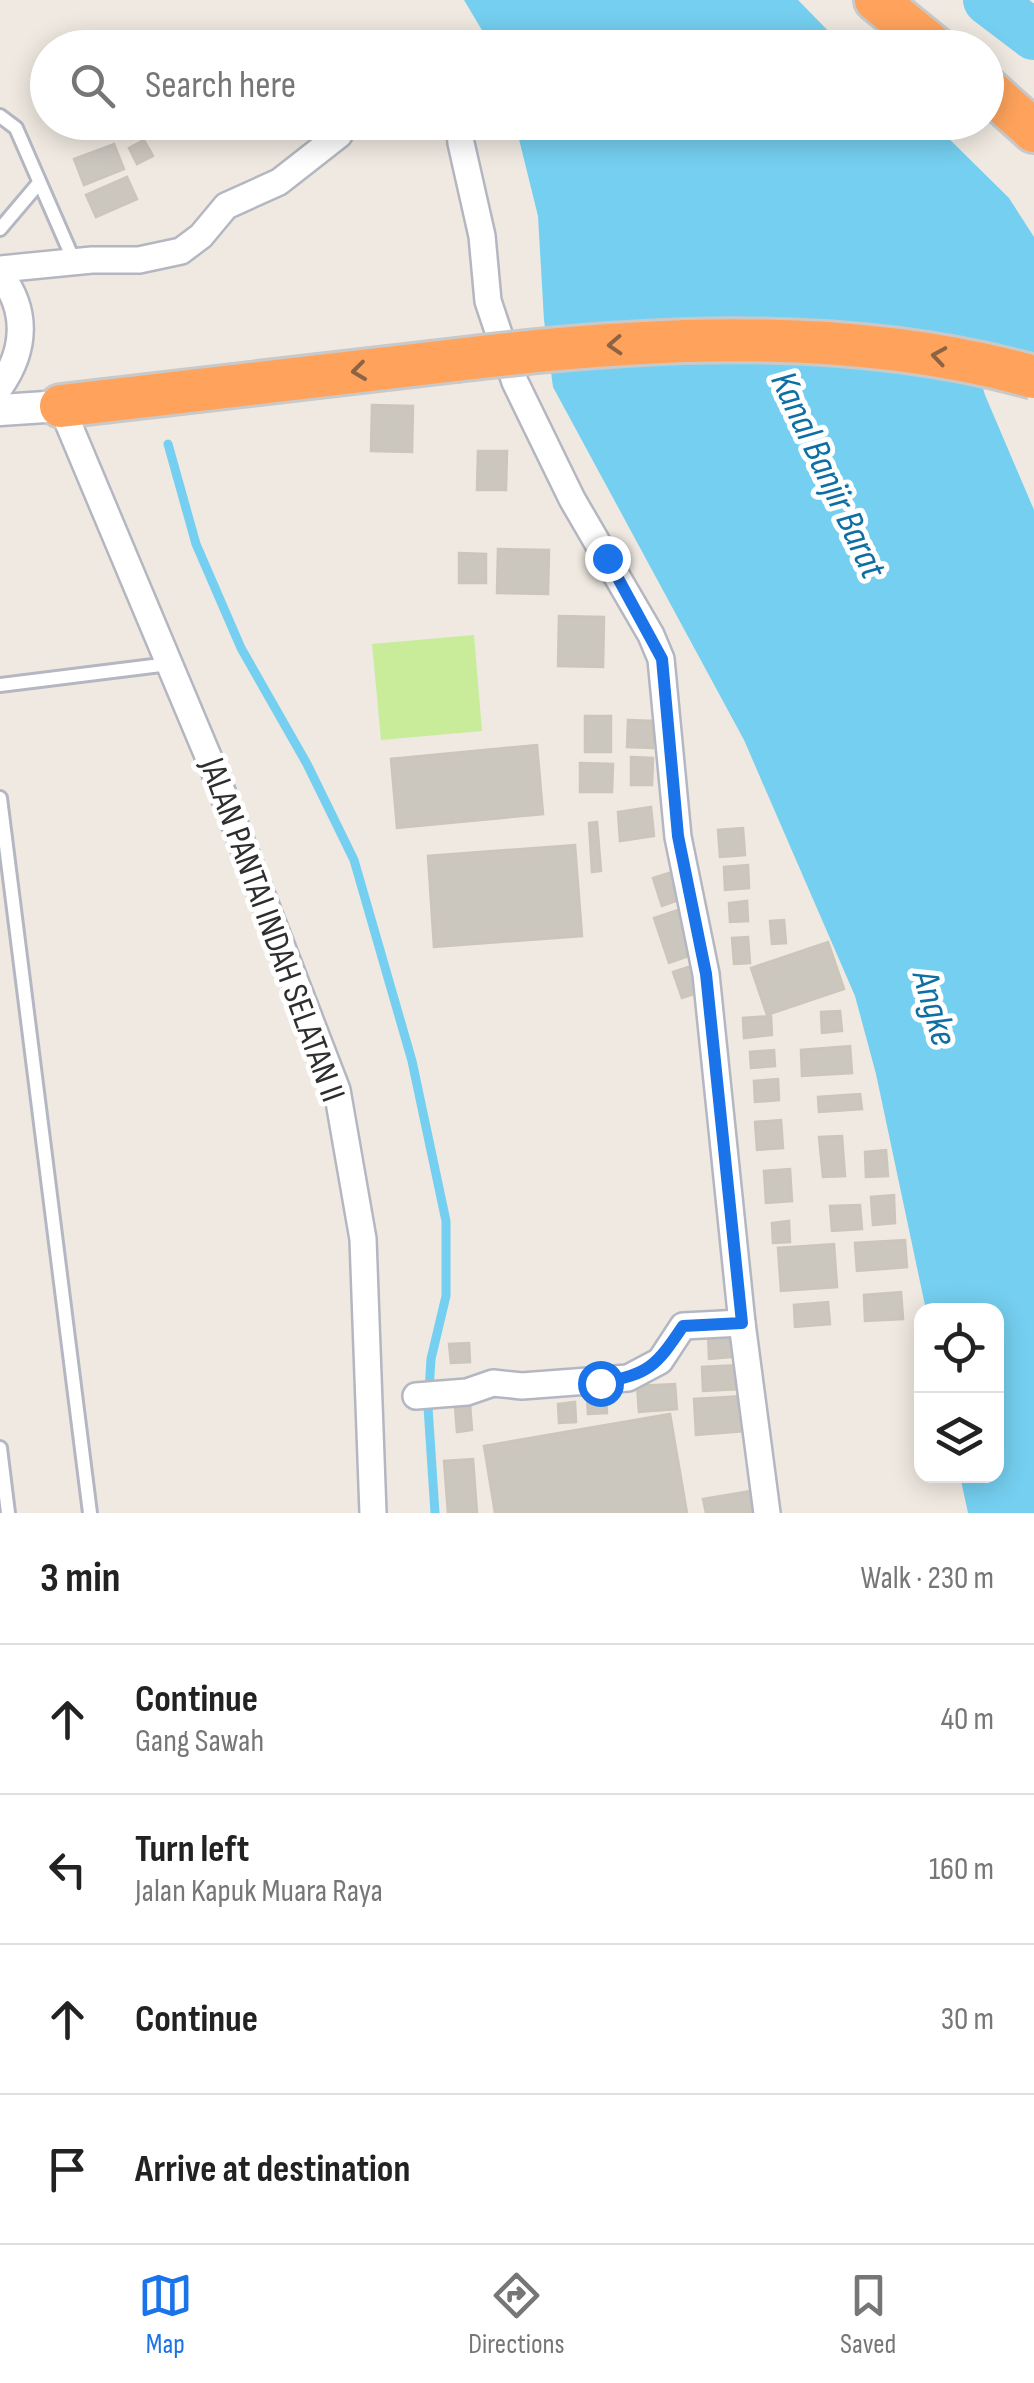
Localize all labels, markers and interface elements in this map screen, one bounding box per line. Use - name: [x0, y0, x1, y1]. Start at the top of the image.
- search box: [30, 30, 1004, 140]
- icon: search: [65, 58, 120, 113]
- text: Search here: [145, 63, 296, 108]
- one-way arrow: [606, 334, 622, 355]
- one-way arrow: [931, 347, 947, 368]
- one-way arrow: [350, 360, 366, 381]
- water label: Kanal Banjir Barat: [761, 365, 896, 587]
- route end: [585, 536, 631, 582]
- street label: JALAN PANTAI INDAH SELATAN II: [189, 751, 354, 1108]
- water label: Angke: [901, 963, 966, 1051]
- map controls: [914, 1303, 1004, 1483]
- button: locate: [914, 1303, 1004, 1393]
- route start: [578, 1361, 624, 1407]
- button: layers: [914, 1393, 1004, 1483]
- text: 3 min: [40, 1553, 120, 1604]
- text: Walk · 230 m: [860, 1559, 994, 1598]
- text: Continue: [135, 1677, 258, 1722]
- icon: ahead: [40, 1692, 95, 1747]
- text: 40 m: [941, 1700, 994, 1739]
- text: Gang Sawah: [135, 1722, 264, 1761]
- text: Turn left: [135, 1827, 249, 1872]
- icon: left: [40, 1842, 95, 1897]
- text: 160 m: [929, 1850, 994, 1889]
- text: Jalan Kapuk Muara Raya: [135, 1872, 383, 1911]
- icon: ahead: [40, 1992, 95, 2047]
- text: Continue: [135, 1997, 258, 2042]
- text: 30 m: [941, 2000, 994, 2039]
- icon: arrive: [40, 2142, 95, 2197]
- text: Arrive at destination: [135, 2147, 410, 2192]
- tab: Map: [138, 2268, 193, 2361]
- tab: Directions: [468, 2268, 565, 2361]
- tab: Saved: [840, 2268, 896, 2361]

